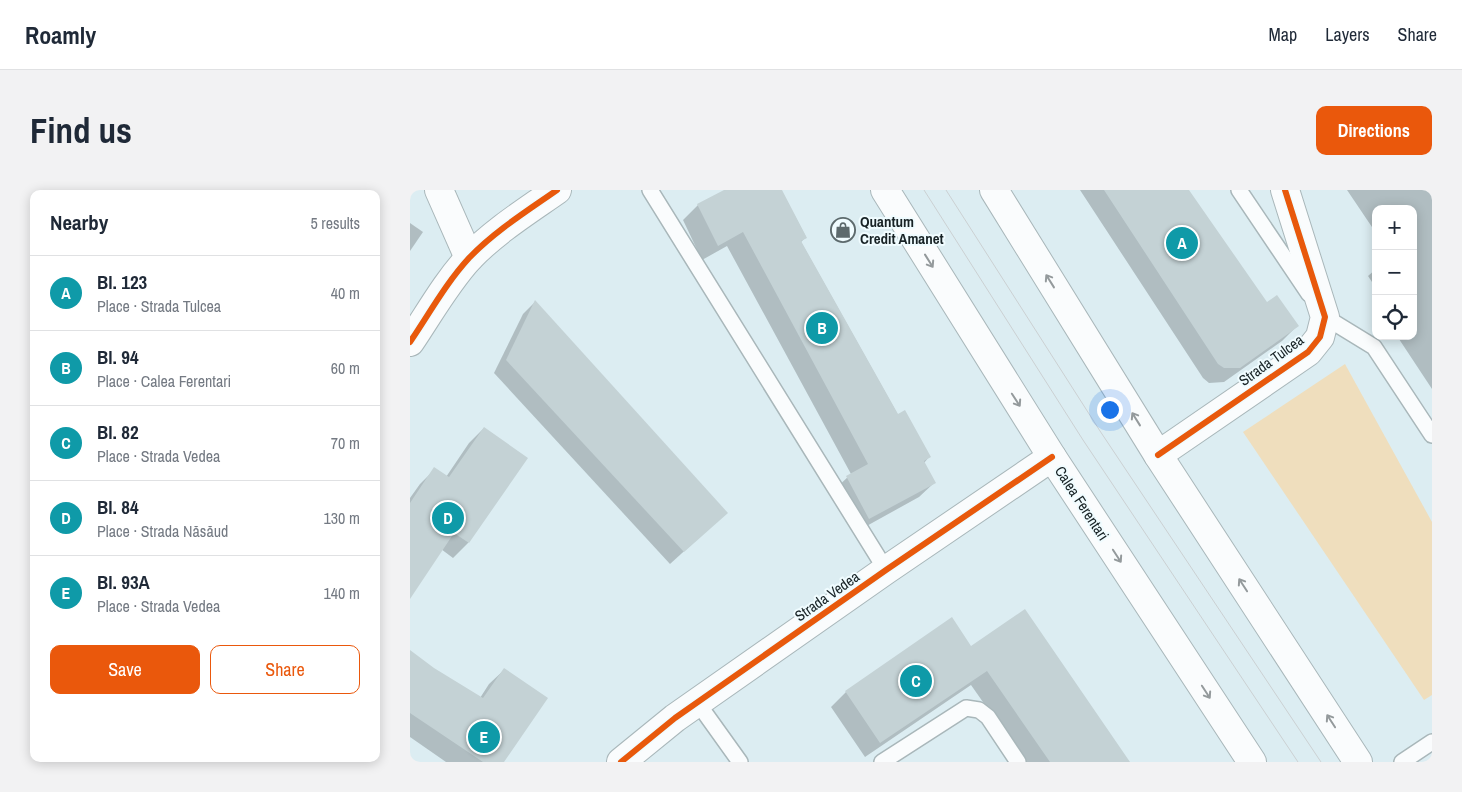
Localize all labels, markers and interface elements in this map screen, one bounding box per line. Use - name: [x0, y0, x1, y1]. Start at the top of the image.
- text: Roamly: [25, 19, 96, 51]
- text: Map: [1269, 22, 1297, 47]
- text: Layers: [1325, 22, 1370, 47]
- text: Share: [1398, 22, 1437, 47]
- button: Directions: [1316, 106, 1432, 155]
- text: Find us: [30, 107, 132, 154]
- map controls: [1372, 205, 1417, 340]
- button: +: [1372, 205, 1417, 250]
- text: Nearby: [50, 208, 108, 237]
- place label: Quantum Credit Amanet: [860, 211, 944, 249]
- text: 5 results: [310, 212, 360, 234]
- shop icon: Quantum Credit Amanet: [830, 217, 856, 243]
- pin: A: [1166, 224, 1198, 262]
- button: −: [1372, 250, 1417, 295]
- one-way arrow: [924, 254, 934, 268]
- text: Bl. 123: [97, 269, 147, 295]
- one-way arrow: [1045, 274, 1055, 288]
- text: A: [61, 282, 71, 304]
- text: 40 m: [331, 282, 360, 304]
- text: Place · Strada Tulcea: [97, 295, 221, 317]
- button: locate: [1372, 295, 1417, 340]
- pin: B: [806, 309, 838, 347]
- street label: Strada Tulcea: [1234, 329, 1308, 391]
- text: Bl. 94: [97, 344, 139, 370]
- text: B: [61, 357, 71, 379]
- text: 60 m: [331, 357, 360, 379]
- text: Place · Calea Ferentari: [97, 370, 231, 392]
- one-way arrow: [1011, 393, 1021, 407]
- your location: [1097, 397, 1123, 423]
- one-way arrow: [1131, 412, 1141, 426]
- text: Bl. 82: [97, 419, 139, 445]
- text: C: [61, 432, 71, 454]
- text: 70 m: [331, 432, 360, 454]
- text: Place · Strada Vedea: [97, 445, 220, 467]
- street label: Calea Ferentari: [1050, 462, 1114, 544]
- text: Bl. 84: [97, 494, 139, 520]
- pin: D: [432, 499, 464, 537]
- text: D: [61, 507, 71, 529]
- text: 130 m: [324, 507, 360, 529]
- text: Place · Strada Năsăud: [97, 520, 228, 542]
- one-way arrow: [1113, 549, 1123, 563]
- street label: Strada Vedea: [790, 566, 864, 626]
- text: Bl. 93A: [97, 569, 150, 595]
- one-way arrow: [1238, 578, 1248, 592]
- text: E: [62, 582, 70, 604]
- text: 140 m: [324, 582, 360, 604]
- text: Place · Strada Vedea: [97, 595, 220, 617]
- button: Save: [50, 645, 200, 694]
- button: Share: [210, 645, 360, 694]
- pin: C: [900, 662, 932, 700]
- one-way arrow: [1202, 685, 1212, 699]
- one-way arrow: [1326, 714, 1336, 728]
- pin: E: [468, 718, 500, 756]

